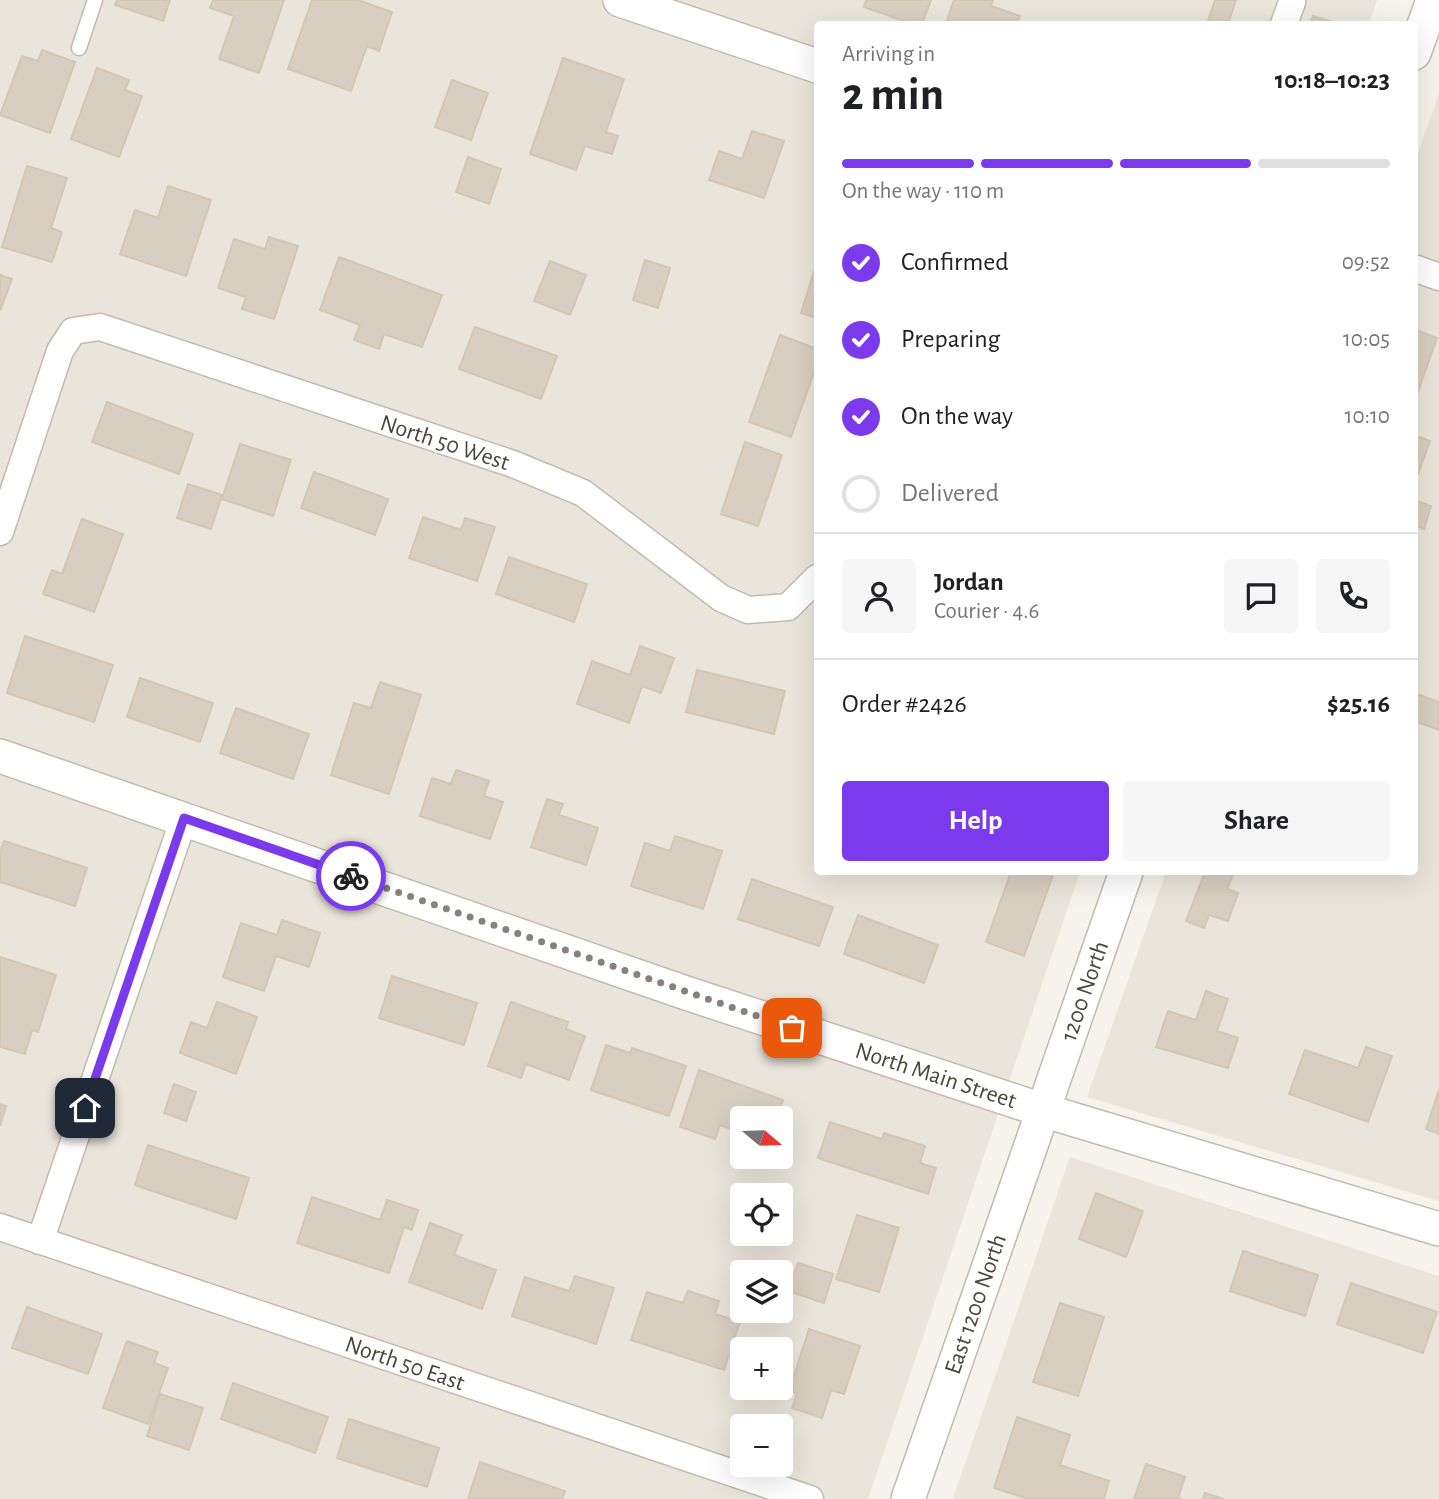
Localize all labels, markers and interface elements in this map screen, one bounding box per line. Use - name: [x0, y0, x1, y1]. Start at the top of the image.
- text: Arriving in: [842, 43, 935, 66]
- text: 10:18–10:23: [1275, 67, 1390, 93]
- text: 2 min: [842, 72, 944, 118]
- text: On the way · 110 m: [842, 180, 1004, 203]
- icon: check: [842, 244, 880, 282]
- text: Confirmed: [901, 249, 1009, 275]
- text: 09:52: [1342, 251, 1390, 274]
- icon: check: [842, 321, 880, 359]
- text: Preparing: [901, 326, 1000, 352]
- text: 10:05: [1343, 328, 1390, 351]
- icon: check: [842, 398, 880, 436]
- text: On the way: [901, 403, 1013, 429]
- text: 10:10: [1345, 405, 1390, 428]
- street label: North 50 West: [377, 411, 512, 475]
- text: Delivered: [901, 480, 999, 506]
- button: person: [842, 559, 916, 633]
- button: chat: [1224, 559, 1298, 633]
- button: phone: [1316, 559, 1390, 633]
- text: Jordan: [934, 569, 1004, 595]
- text: Courier · 4.6: [934, 600, 1039, 623]
- text: Order #2426: [842, 691, 967, 717]
- text: $25.16: [1327, 691, 1390, 717]
- button: Help: [842, 781, 1109, 861]
- button: Share: [1123, 781, 1390, 861]
- courier: [316, 841, 386, 911]
- icon: bike: [332, 857, 370, 895]
- street label: 1200 North: [1057, 938, 1113, 1044]
- pin: [762, 998, 822, 1058]
- icon: bag: [773, 1009, 811, 1047]
- street label: North Main Street: [852, 1039, 1019, 1113]
- pin: [55, 1078, 115, 1138]
- icon: home: [66, 1089, 104, 1127]
- north arrow: [730, 1106, 793, 1169]
- map controls: [730, 1106, 793, 1477]
- button: locate: [730, 1183, 793, 1246]
- street label: East 1200 North: [941, 1231, 1011, 1377]
- button: layers: [730, 1260, 793, 1323]
- street label: North 50 East: [342, 1332, 468, 1396]
- button: +: [730, 1337, 793, 1400]
- button: −: [730, 1414, 793, 1477]

